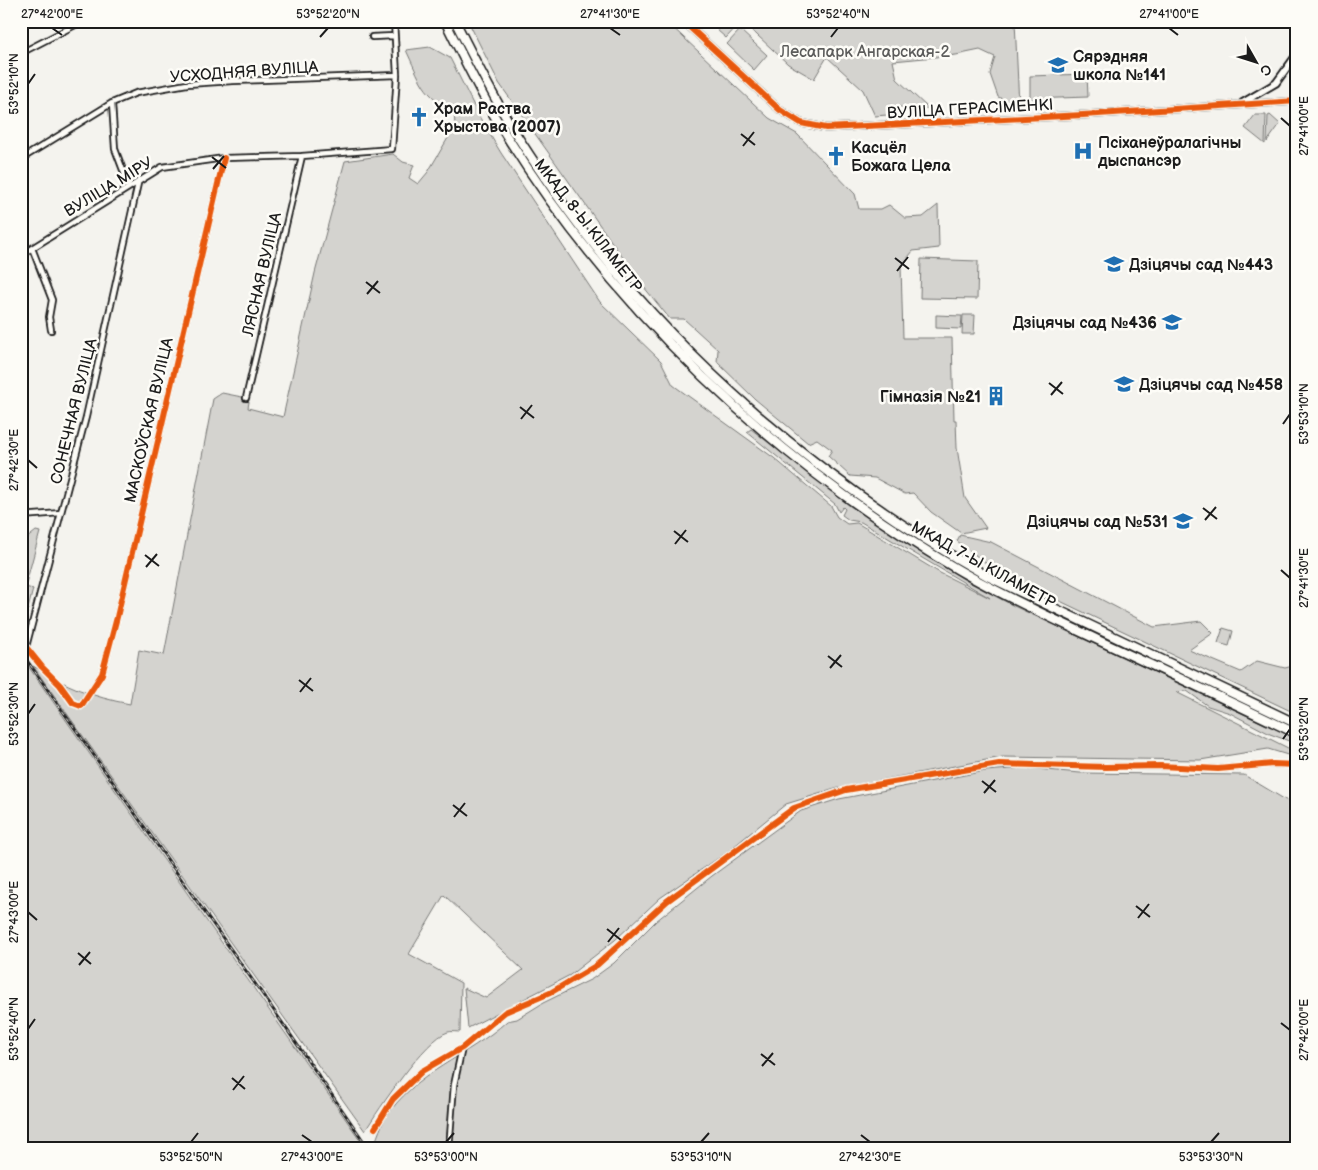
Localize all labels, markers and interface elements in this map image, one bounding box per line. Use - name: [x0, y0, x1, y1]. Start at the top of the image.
- text: 27°42'00"E: [21, 7, 83, 22]
- text: 53°52'20"N: [296, 7, 360, 22]
- text: 27°41'30"E: [580, 7, 640, 22]
- text: 53°52'40"N: [806, 7, 870, 22]
- text: 27°41'00"E: [1139, 7, 1199, 22]
- north arrow: [1230, 38, 1280, 88]
- park label: Лесапарк Ангарская-2: [779, 43, 950, 62]
- place label: Сярэдняя школа №141: [1073, 48, 1166, 85]
- text: 53°52'10"N: [7, 53, 22, 115]
- school or university icon: Сярэдняя школа №141: [1047, 54, 1069, 76]
- street label: УСХОДНЯЯ ВУЛІЦА: [169, 58, 319, 87]
- text: С: [1256, 61, 1275, 79]
- street label: ВУЛІЦА ГЕРАСІМЕНКІ: [886, 96, 1054, 123]
- text: 27°41'00"E: [1297, 96, 1312, 156]
- place label: Храм Раства Хрыстова (2007): [433, 100, 561, 137]
- church icon: Храм Раства Хрыстова (2007): [408, 106, 430, 128]
- place label: Псіханеўралагічны дыспансэр: [1097, 134, 1241, 171]
- place label: Касцёл Божага Цела: [851, 139, 951, 176]
- hospital icon: Псіханеўралагічны дыспансэр: [1072, 140, 1094, 162]
- church icon: Касцёл Божага Цела: [825, 145, 847, 167]
- street label: ВУЛІЦА МІРУ: [61, 153, 157, 221]
- street label: МКАД, 8-Ы КІЛАМЕТР: [530, 156, 646, 296]
- street label: ЛЯСНАЯ ВУЛІЦА: [239, 210, 286, 339]
- school or university icon: Дзіцячы сад №443: [1103, 253, 1125, 275]
- place label: Дзіцячы сад №443: [1129, 256, 1273, 275]
- school or university icon: Дзіцячы сад №436: [1161, 311, 1183, 333]
- place label: Дзіцячы сад №436: [1013, 314, 1157, 333]
- street label: МАСКОЎСКАЯ ВУЛІЦА: [120, 335, 178, 505]
- street label: СОНЕЧНАЯ ВУЛІЦА: [47, 336, 102, 486]
- school or university icon: Дзіцячы сад №458: [1113, 373, 1135, 395]
- place label: Дзіцячы сад №458: [1139, 376, 1283, 395]
- text: 53°53'10"N: [1297, 383, 1312, 445]
- building icon: Гімназія №21: [985, 385, 1007, 407]
- place label: Гімназія №21: [880, 388, 981, 407]
- text: 27°42'30"E: [7, 429, 22, 491]
- school or university icon: Дзіцячы сад №531: [1172, 510, 1194, 532]
- place label: Дзіцячы сад №531: [1027, 513, 1168, 532]
- street label: МКАД, 7-Ы КІЛАМЕТР: [908, 518, 1059, 613]
- text: 27°41'30"E: [1297, 548, 1312, 608]
- text: 53°52'30"N: [7, 682, 22, 746]
- text: 53°53'20"N: [1297, 697, 1312, 761]
- text: 27°43'00"E: [7, 881, 22, 943]
- text: 53°52'40"N: [7, 997, 22, 1061]
- text: 27°42'00"E: [1297, 999, 1312, 1061]
- text: 53°52'50"N: [159, 1150, 223, 1165]
- text: 27°43'00"E: [281, 1150, 343, 1165]
- text: 53°53'00"N: [414, 1150, 478, 1165]
- text: 53°53'10"N: [670, 1150, 732, 1165]
- text: 27°42'30"E: [839, 1150, 901, 1165]
- text: 53°53'30"N: [1179, 1150, 1243, 1165]

